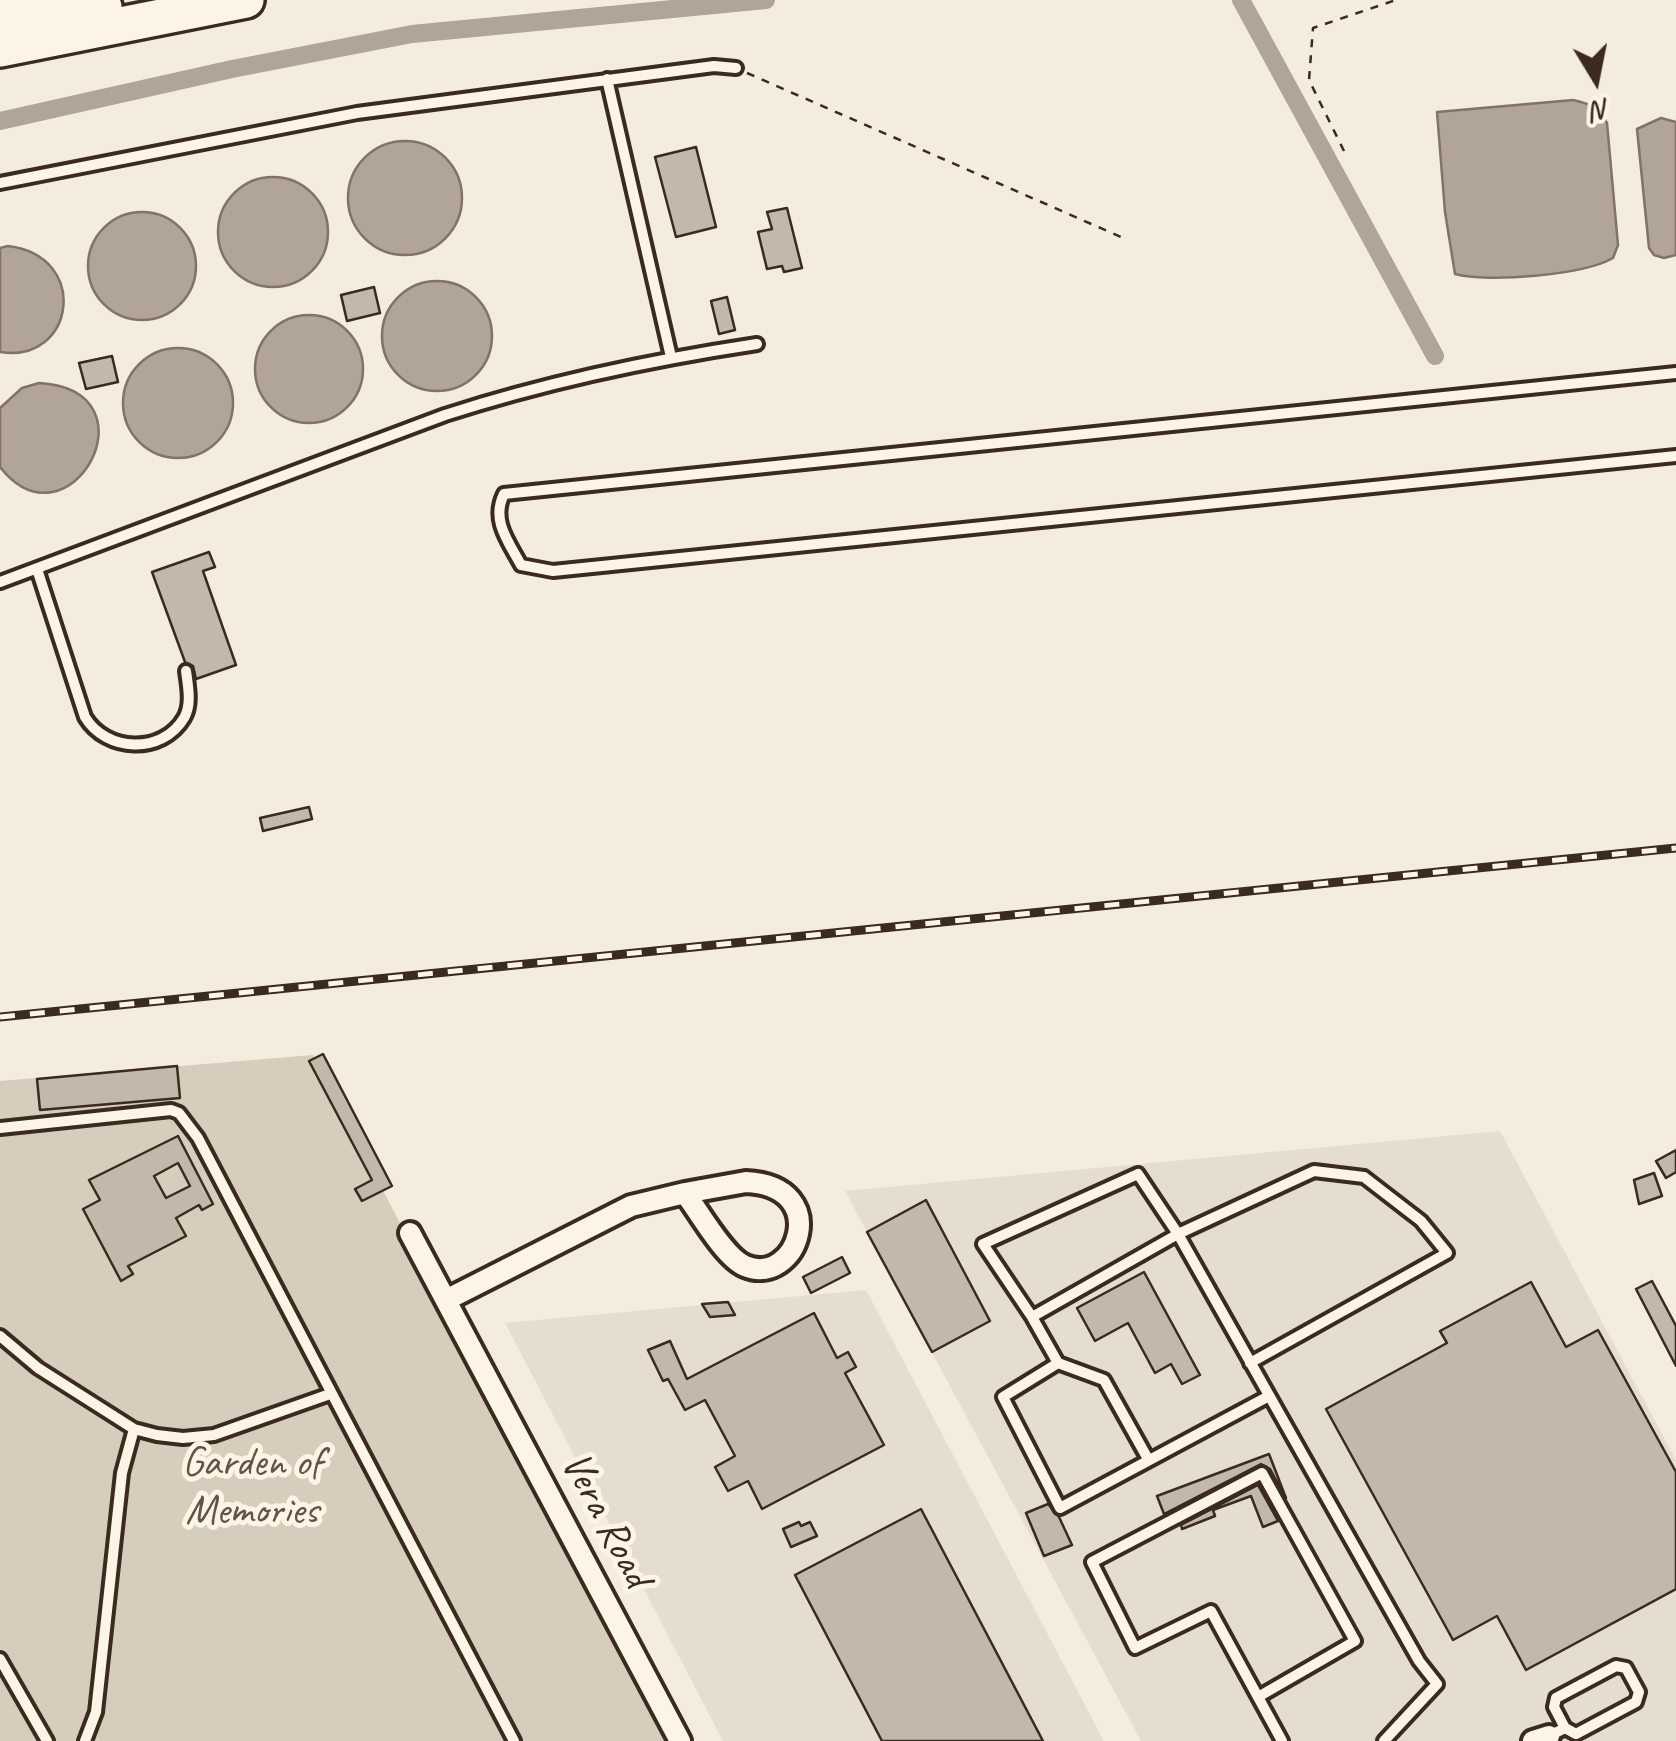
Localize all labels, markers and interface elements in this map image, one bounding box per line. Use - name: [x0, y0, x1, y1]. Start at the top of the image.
- north arrow: [1546, 30, 1646, 130]
- text: N: [1590, 91, 1613, 129]
- park label: Garden of Memories: [182, 1439, 322, 1538]
- street label: Vera Road: [549, 1444, 661, 1596]

